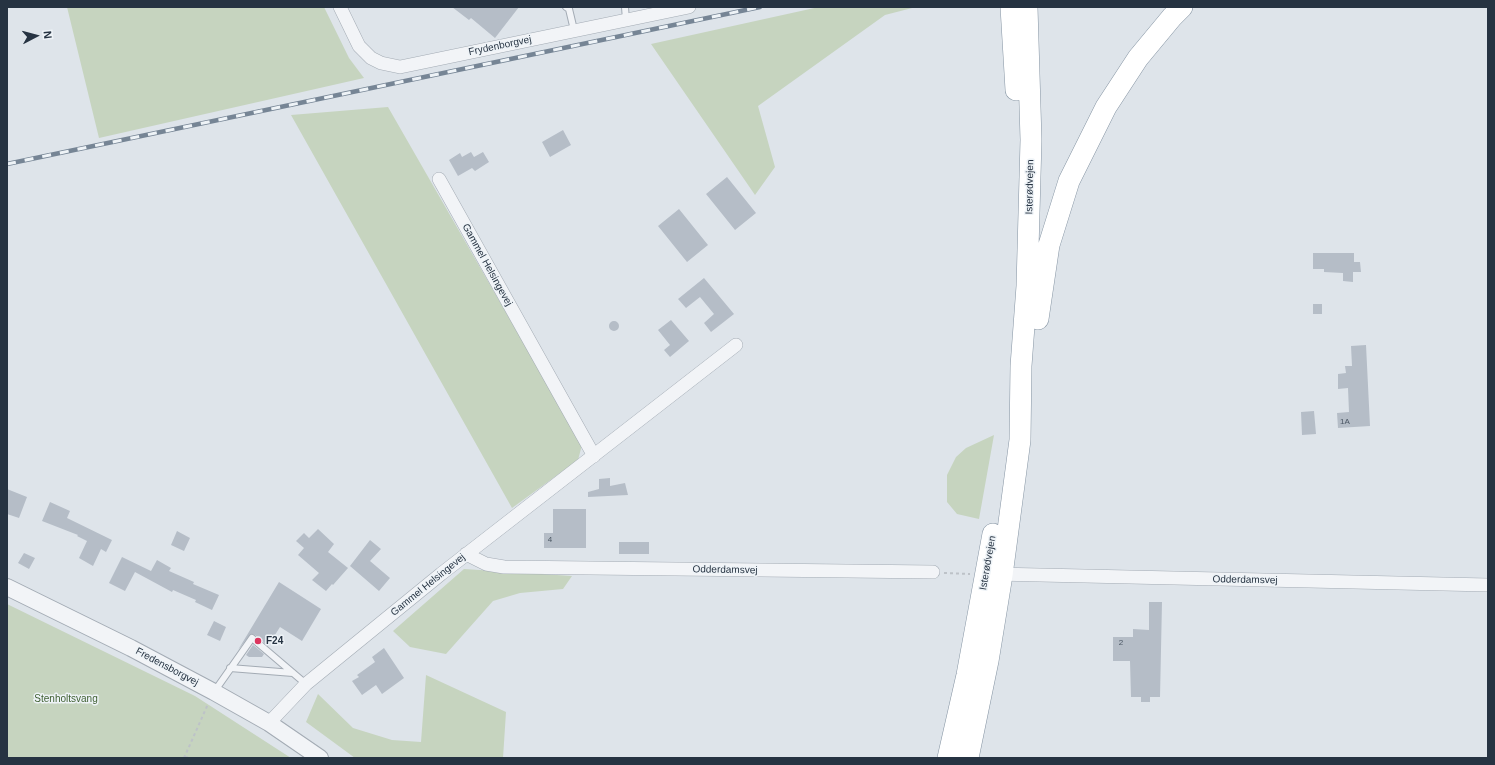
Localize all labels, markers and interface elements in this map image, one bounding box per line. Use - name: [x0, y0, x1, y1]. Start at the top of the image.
- north arrow: [16, 16, 56, 56]
- text: N: [42, 30, 54, 39]
- street label: Frydenborgvej: [467, 33, 533, 59]
- street label: Isterødvejen: [1024, 159, 1036, 215]
- street label: Gammel Helsingevej: [459, 222, 515, 308]
- house number: 1A: [1340, 417, 1350, 427]
- house number: 4: [548, 535, 552, 545]
- street label: Isterødvejen: [977, 535, 999, 591]
- street label: Gammel Helsingevej: [388, 551, 468, 619]
- street label: Odderdamsvej: [692, 563, 758, 577]
- street label: Odderdamsvej: [1212, 573, 1278, 587]
- place label: F24: [266, 635, 283, 647]
- marker: F24: [253, 636, 263, 646]
- house number: 2: [1119, 638, 1123, 648]
- street label: Fredensborgvej: [134, 645, 200, 689]
- park label: Stenholtsvang: [34, 693, 98, 705]

